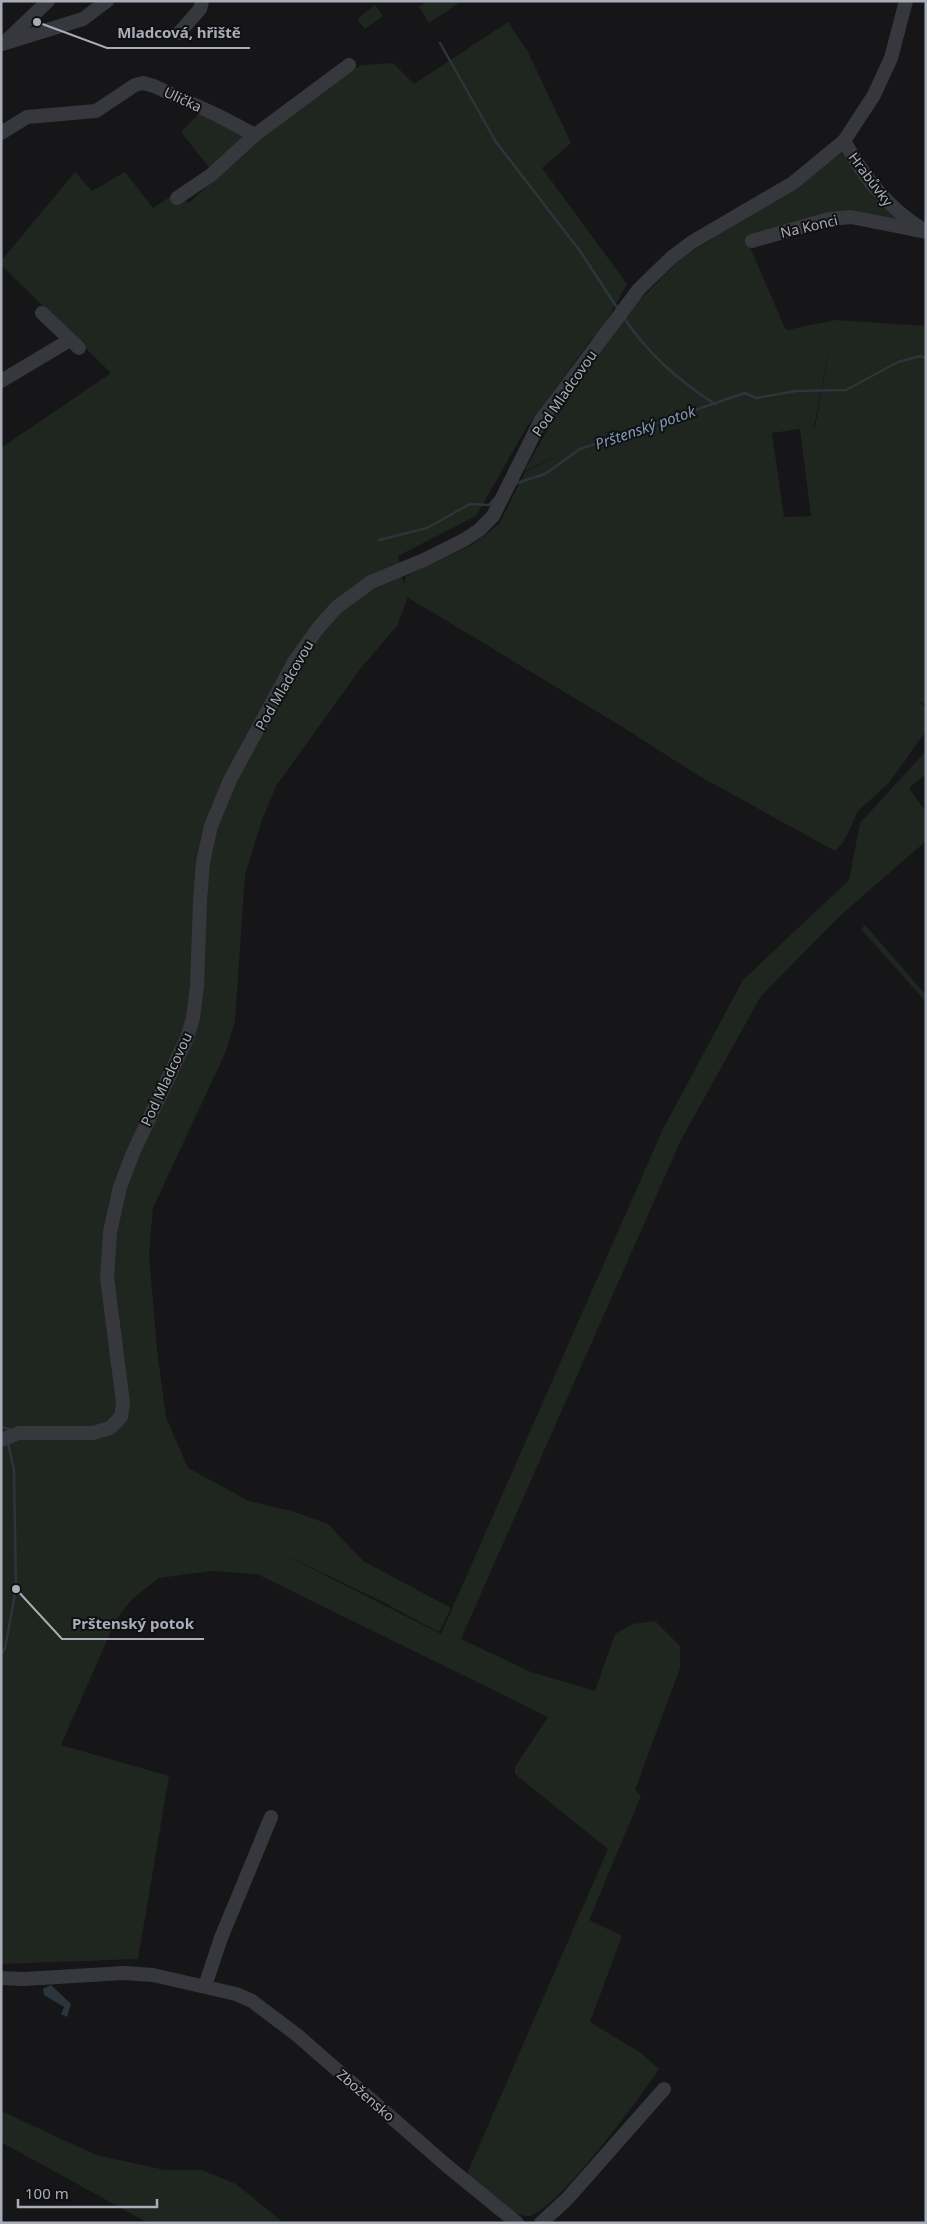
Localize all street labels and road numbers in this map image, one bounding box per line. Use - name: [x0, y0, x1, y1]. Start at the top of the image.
- street label: Ulička: [161, 82, 205, 116]
- street label: Hrabůvky: [845, 148, 898, 210]
- street label: Na Konci: [778, 210, 840, 242]
- street label: Pod Mladcovou: [527, 346, 601, 440]
- street label: Pod Mladcovou: [250, 636, 318, 734]
- street label: Pod Mladcovou: [136, 1029, 196, 1129]
- street label: Zbožensko: [333, 2065, 399, 2125]

